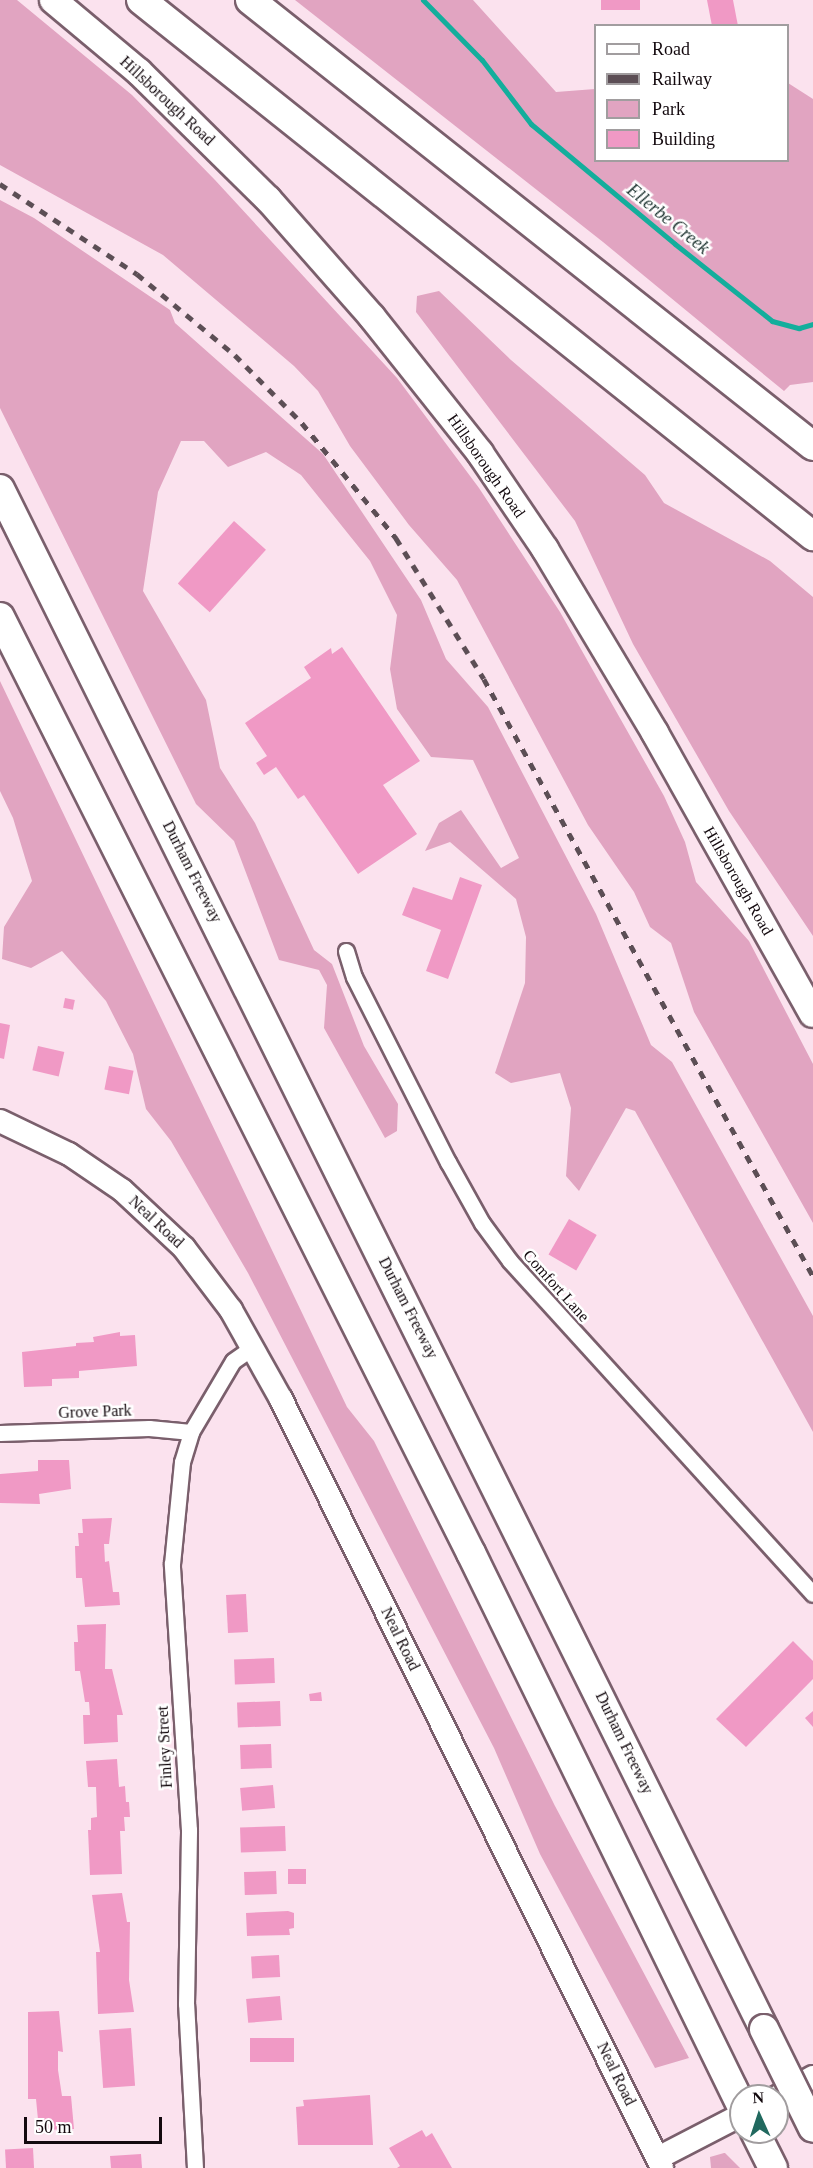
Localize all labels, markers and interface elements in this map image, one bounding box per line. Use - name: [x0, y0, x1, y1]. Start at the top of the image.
- legend: [594, 24, 789, 162]
- text: Road: [652, 39, 690, 59]
- street label: Hillsborough Road: [116, 52, 218, 150]
- text: Railway: [652, 69, 712, 89]
- text: Park: [652, 99, 685, 119]
- text: Building: [652, 129, 715, 149]
- water label: Ellerbe Creek: [622, 179, 714, 259]
- street label: Hillsborough Road: [443, 410, 529, 522]
- street label: Durham Freeway: [158, 818, 226, 926]
- street label: Hillsborough Road: [699, 823, 777, 939]
- street label: Neal Road: [125, 1192, 187, 1252]
- street label: Comfort Lane: [519, 1246, 593, 1326]
- street label: Durham Freeway: [374, 1254, 442, 1362]
- street label: Grove Park: [58, 1401, 132, 1423]
- street label: Neal Road: [376, 1604, 424, 1674]
- street label: Durham Freeway: [591, 1689, 657, 1797]
- street label: Finley Street: [153, 1705, 177, 1789]
- street label: Neal Road: [592, 2039, 640, 2109]
- north arrow: [729, 2084, 789, 2144]
- text: N: [752, 2089, 764, 2106]
- scale bar: [27, 2105, 165, 2143]
- text: 50 m: [35, 2117, 72, 2137]

